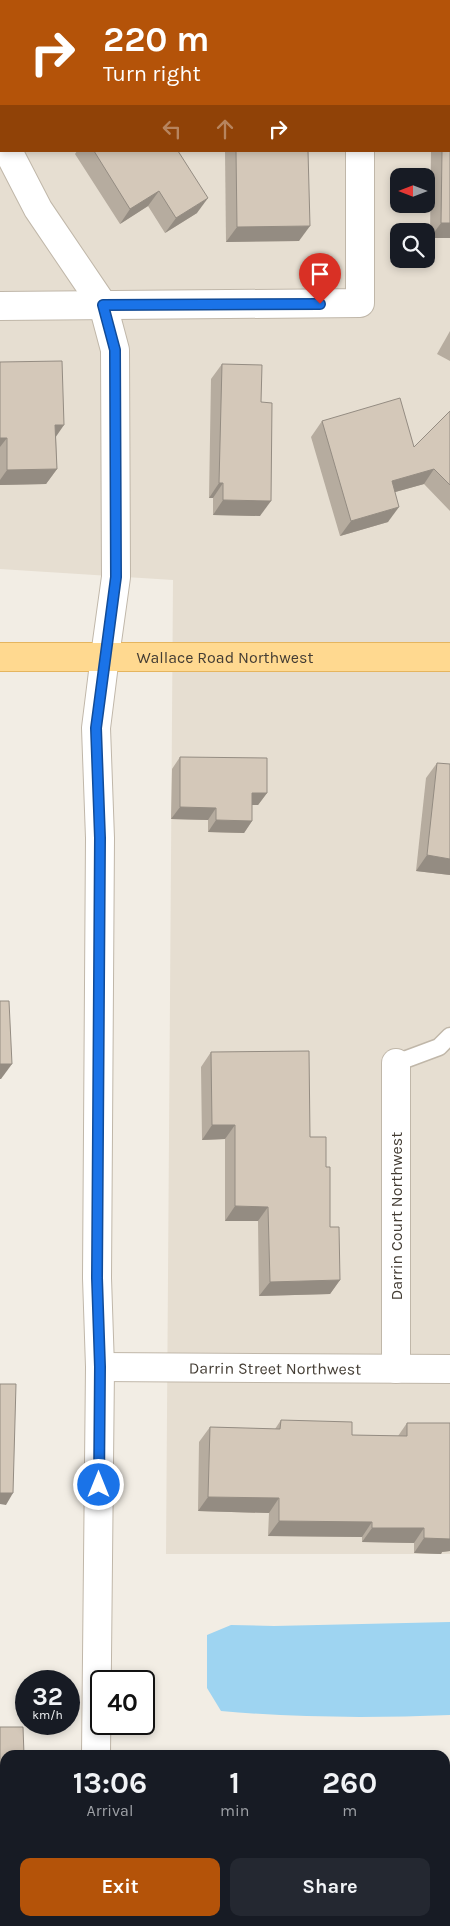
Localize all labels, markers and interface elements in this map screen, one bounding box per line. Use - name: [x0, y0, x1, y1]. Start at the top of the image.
- text: 220 m: [103, 19, 210, 60]
- icon: right: [20, 20, 85, 85]
- text: Turn right: [103, 61, 201, 87]
- icon: left: [158, 115, 186, 143]
- icon: ahead: [211, 115, 239, 143]
- icon: right: [264, 115, 292, 143]
- north arrow: [390, 168, 435, 212]
- map controls: [390, 168, 435, 268]
- button: search: [390, 223, 435, 268]
- pin: [299, 253, 341, 304]
- icon: arrive: [306, 260, 334, 288]
- street label: Wallace Road Northwest: [137, 648, 313, 667]
- street label: Darrin Court Northwest: [387, 1132, 406, 1300]
- street label: Darrin Street Northwest: [189, 1359, 361, 1378]
- position arrow: [72, 1458, 124, 1510]
- speed limit sign: 40: [90, 1670, 155, 1735]
- text: 32: [32, 1682, 63, 1711]
- text: km/h: [32, 1708, 63, 1722]
- text: 13:06: [73, 1765, 147, 1801]
- text: 1: [229, 1765, 240, 1801]
- text: 260: [322, 1765, 377, 1801]
- text: Arrival: [87, 1801, 133, 1820]
- text: min: [220, 1801, 249, 1820]
- text: m: [342, 1801, 357, 1820]
- button: Exit: [20, 1858, 220, 1916]
- button: Share: [230, 1858, 430, 1916]

